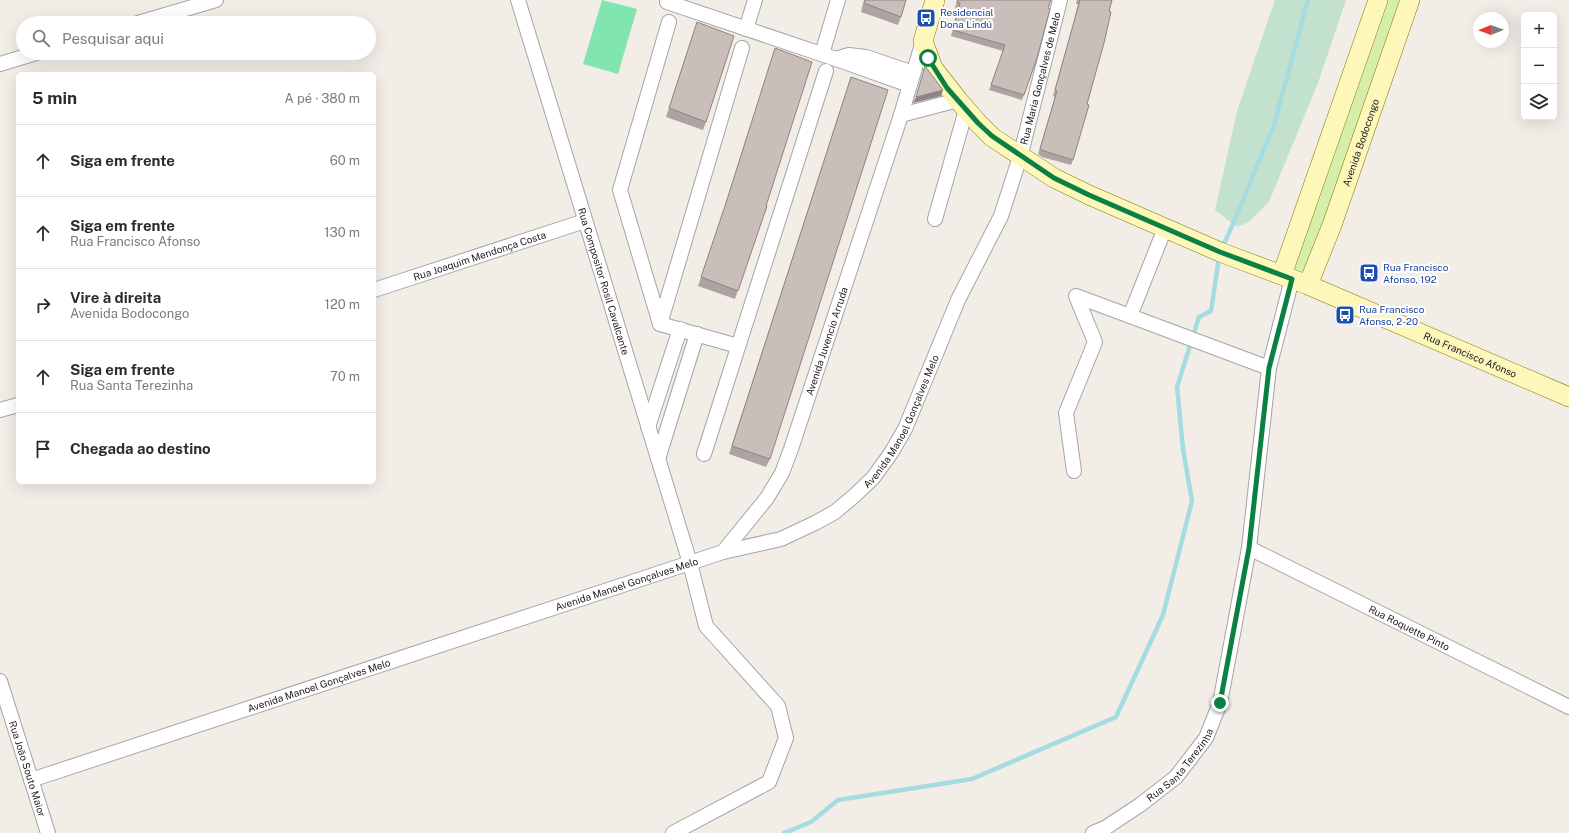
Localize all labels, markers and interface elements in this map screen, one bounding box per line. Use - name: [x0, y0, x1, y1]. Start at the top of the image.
- place label: Residencial Dona Lindú: [940, 6, 994, 30]
- bus stop icon: Residencial Dona Lindú: [915, 7, 937, 29]
- street label: Rua Maria Gonçalves de Melo: [1017, 10, 1063, 146]
- north arrow: [1473, 12, 1509, 48]
- map controls: [1521, 12, 1557, 120]
- button: +: [1521, 12, 1557, 48]
- search box: [16, 16, 376, 60]
- icon: search: [30, 27, 52, 49]
- text: Pesquisar aqui: [62, 30, 164, 47]
- button: −: [1521, 48, 1557, 84]
- route start: [919, 49, 937, 67]
- button: layers: [1521, 84, 1557, 120]
- text: 5 min: [32, 88, 77, 108]
- text: A pé · 380 m: [285, 91, 360, 106]
- street label: Avenida Bodocongo: [1340, 97, 1381, 188]
- icon: ahead: [32, 150, 54, 172]
- text: Siga em frente: [70, 152, 175, 169]
- text: 60 m: [330, 153, 360, 168]
- street label: Rua Compositor Rosil Cavalcante: [576, 206, 632, 357]
- text: Siga em frente: [70, 217, 175, 234]
- icon: ahead: [32, 222, 54, 244]
- text: 130 m: [324, 225, 360, 240]
- street label: Rua Joaquim Mendonça Costa: [412, 228, 547, 283]
- text: Rua Francisco Afonso: [70, 234, 200, 249]
- place label: Rua Francisco Afonso, 192: [1383, 261, 1449, 285]
- bus stop icon: Rua Francisco Afonso, 192: [1358, 262, 1380, 284]
- street label: Avenida Juvencio Arruda: [803, 285, 850, 397]
- text: Vire à direita: [70, 289, 161, 306]
- icon: right: [32, 294, 54, 316]
- text: 120 m: [325, 297, 360, 312]
- place label: Rua Francisco Afonso, 2-20: [1359, 303, 1425, 327]
- bus stop icon: Rua Francisco Afonso, 2-20: [1334, 304, 1356, 326]
- text: Avenida Bodocongo: [70, 306, 189, 321]
- street label: Rua Francisco Afonso: [1422, 329, 1519, 380]
- street label: Avenida Manoel Gonçalves Melo: [861, 353, 941, 490]
- text: Siga em frente: [70, 361, 175, 378]
- icon: ahead: [32, 366, 54, 388]
- text: 70 m: [330, 369, 360, 384]
- text: Rua Santa Terezinha: [70, 378, 193, 393]
- icon: arrive: [32, 438, 54, 460]
- text: Chegada ao destino: [70, 440, 211, 457]
- street label: Avenida Manoel Gonçalves Melo: [554, 555, 700, 613]
- street label: Rua Roquette Pinto: [1367, 602, 1452, 653]
- street label: Avenida Manoel Gonçalves Melo: [246, 656, 392, 714]
- route end: [1211, 694, 1229, 712]
- street label: Rua João Souto Maior: [7, 719, 48, 818]
- street label: Rua Santa Terezinha: [1144, 727, 1215, 804]

